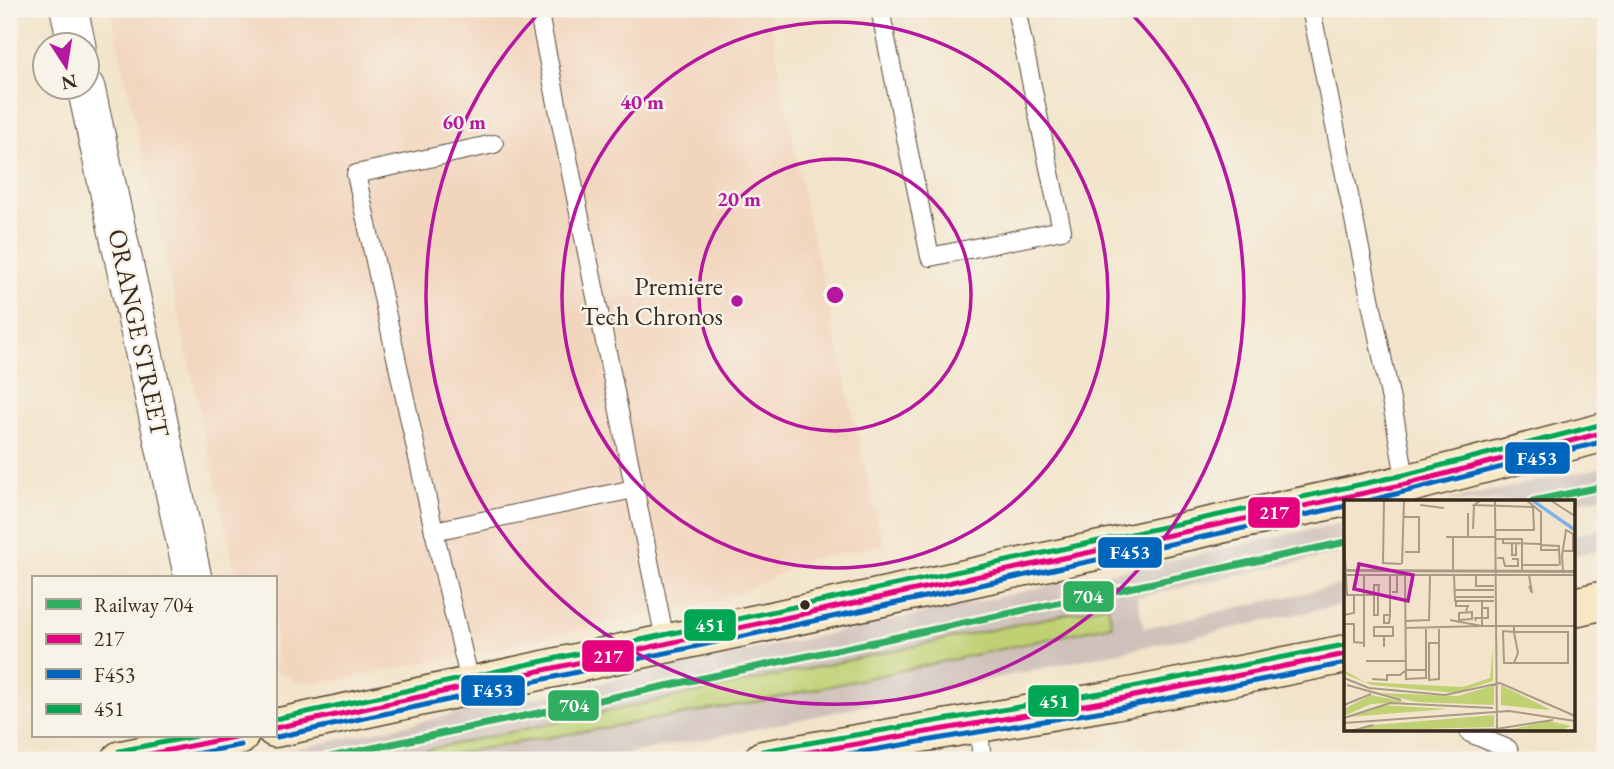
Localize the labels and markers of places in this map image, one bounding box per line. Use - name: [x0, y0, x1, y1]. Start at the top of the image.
- place label: Premiere Tech Chronos: [581, 269, 723, 333]
- centre of rings: [823, 283, 847, 307]
- marker: Premiere Tech Chronos: [729, 293, 745, 309]
- unlabelled marker: [798, 598, 812, 612]

